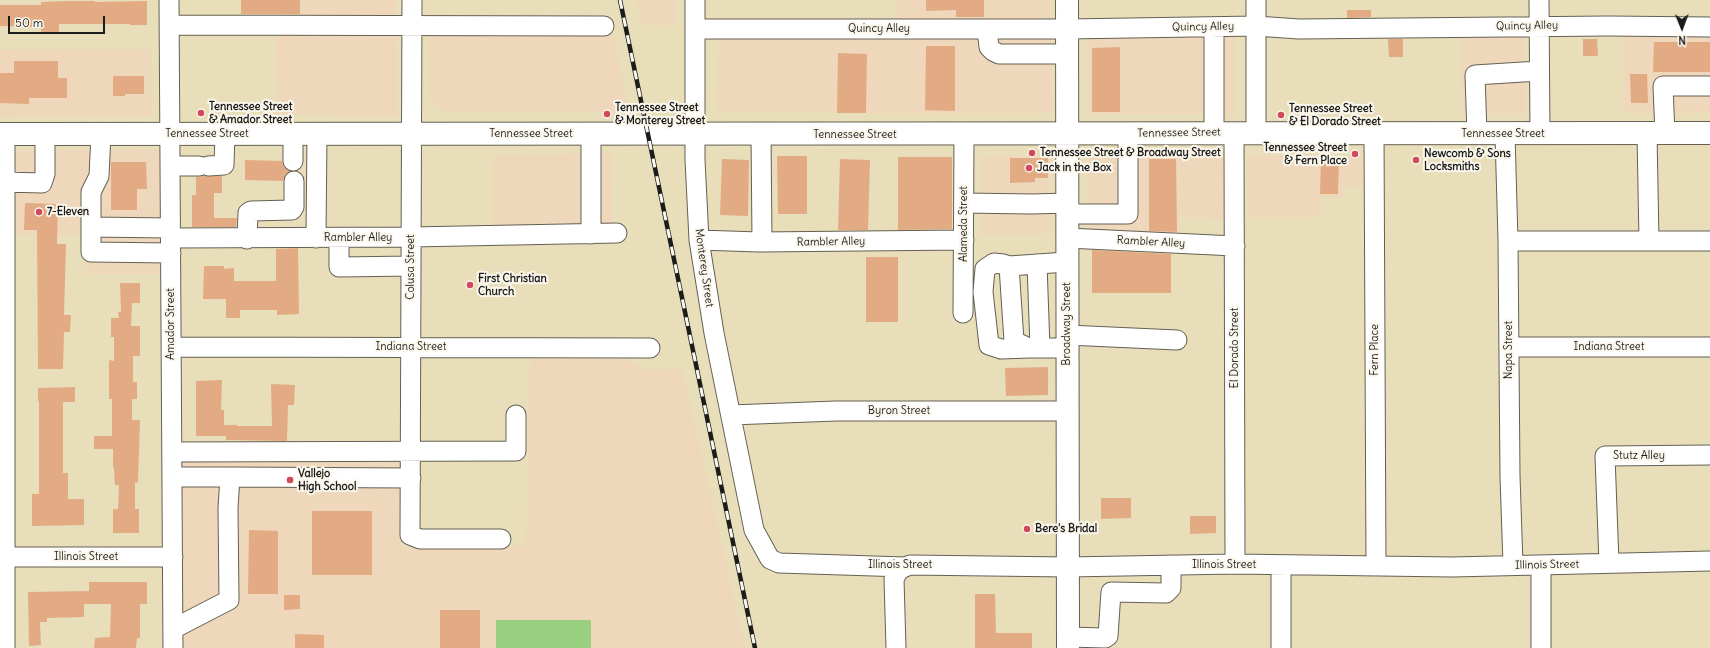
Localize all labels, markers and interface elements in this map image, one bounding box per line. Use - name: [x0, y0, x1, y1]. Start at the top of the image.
- scale bar: [10, 8, 107, 34]
- north arrow: [1662, 8, 1702, 48]
- text: 50 m: [15, 15, 43, 30]
- street label: Quincy Alley: [1496, 19, 1558, 33]
- street label: Quincy Alley: [1172, 20, 1234, 34]
- street label: Quincy Alley: [848, 22, 910, 36]
- text: N: [1678, 33, 1686, 47]
- place label: Tennessee Street & Amador Street: [209, 100, 292, 126]
- place label: Tennessee Street & Monterey Street: [615, 101, 705, 127]
- place label: Tennessee Street & El Dorado Street: [1289, 102, 1381, 128]
- marker: Tennessee Street & Amador Street: [196, 108, 206, 118]
- marker: Tennessee Street & Monterey Street: [602, 109, 612, 119]
- marker: Tennessee Street & El Dorado Street: [1276, 110, 1286, 120]
- street label: Tennessee Street: [1137, 126, 1221, 140]
- street label: Tennessee Street: [165, 127, 249, 141]
- street label: Tennessee Street: [489, 127, 573, 141]
- street label: Tennessee Street: [1461, 127, 1545, 141]
- street label: Tennessee Street: [813, 128, 897, 142]
- place label: Tennessee Street & Fern Place: [1264, 141, 1347, 167]
- place label: Tennessee Street & Broadway Street: [1040, 146, 1221, 160]
- place label: Newcomb & Sons Locksmiths: [1424, 147, 1511, 173]
- marker: Tennessee Street & Broadway Street: [1027, 148, 1037, 158]
- marker: Tennessee Street & Fern Place: [1350, 149, 1360, 159]
- marker: Newcomb & Sons Locksmiths: [1411, 155, 1421, 165]
- place label: Jack in the Box: [1037, 161, 1111, 175]
- marker: Jack in the Box: [1024, 163, 1034, 173]
- street label: Alameda Street: [957, 186, 971, 262]
- place label: 7-Eleven: [47, 205, 89, 219]
- marker: 7-Eleven: [34, 207, 44, 217]
- street label: Monterey Street: [692, 228, 716, 308]
- street label: Rambler Alley: [324, 231, 392, 245]
- street label: Colusa Street: [404, 234, 418, 300]
- street label: Rambler Alley: [1116, 234, 1186, 250]
- street label: Rambler Alley: [797, 235, 865, 249]
- place label: First Christian Church: [478, 272, 547, 298]
- marker: First Christian Church: [465, 280, 475, 290]
- street label: Broadway Street: [1060, 282, 1074, 366]
- street label: Amador Street: [164, 288, 178, 360]
- street label: El Dorado Street: [1228, 308, 1242, 388]
- street label: Napa Street: [1502, 321, 1516, 379]
- street label: Fern Place: [1368, 324, 1382, 376]
- street label: Indiana Street: [376, 340, 446, 354]
- street label: Indiana Street: [1574, 340, 1644, 354]
- street label: Byron Street: [868, 404, 930, 418]
- street label: Stutz Alley: [1613, 449, 1665, 463]
- place label: Vallejo High School: [298, 467, 356, 493]
- marker: Vallejo High School: [285, 475, 295, 485]
- place label: Bere's Bridal: [1035, 522, 1097, 536]
- marker: Bere's Bridal: [1022, 524, 1032, 534]
- street label: Illinois Street: [54, 550, 118, 564]
- street label: Illinois Street: [868, 558, 932, 572]
- street label: Illinois Street: [1192, 558, 1256, 572]
- street label: Illinois Street: [1515, 558, 1579, 572]

